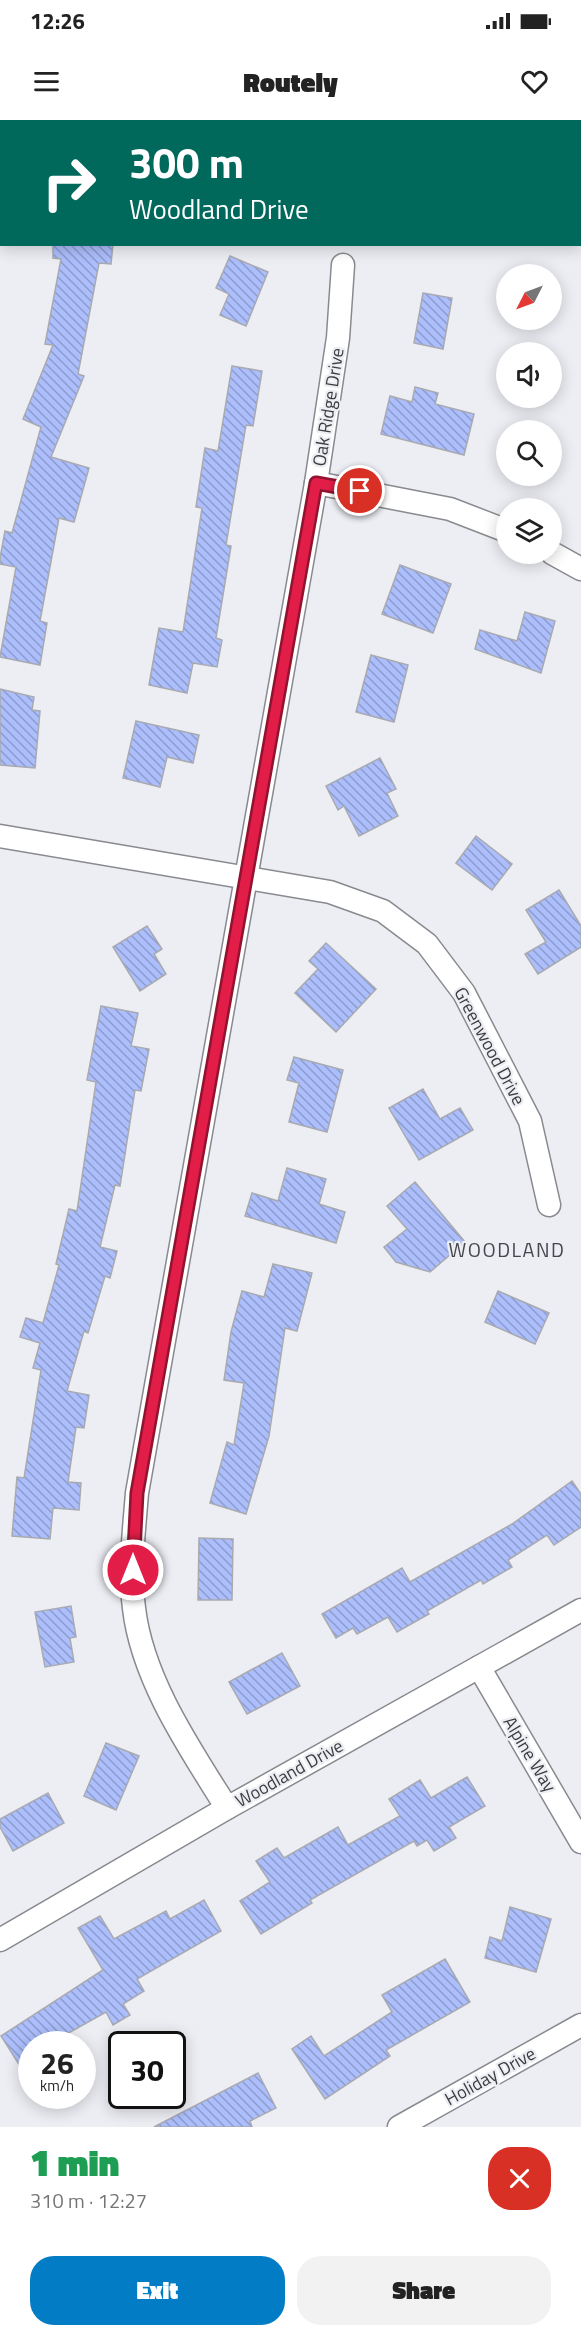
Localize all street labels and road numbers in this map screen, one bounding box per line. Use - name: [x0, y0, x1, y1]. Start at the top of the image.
- street label: Oak Ridge Drive: [305, 346, 351, 468]
- street label: Greenwood Drive: [447, 982, 533, 1110]
- street label: Alpine Way: [497, 1711, 563, 1797]
- street label: Woodland Drive: [230, 1732, 348, 1814]
- street label: Holiday Drive: [440, 2040, 540, 2112]

